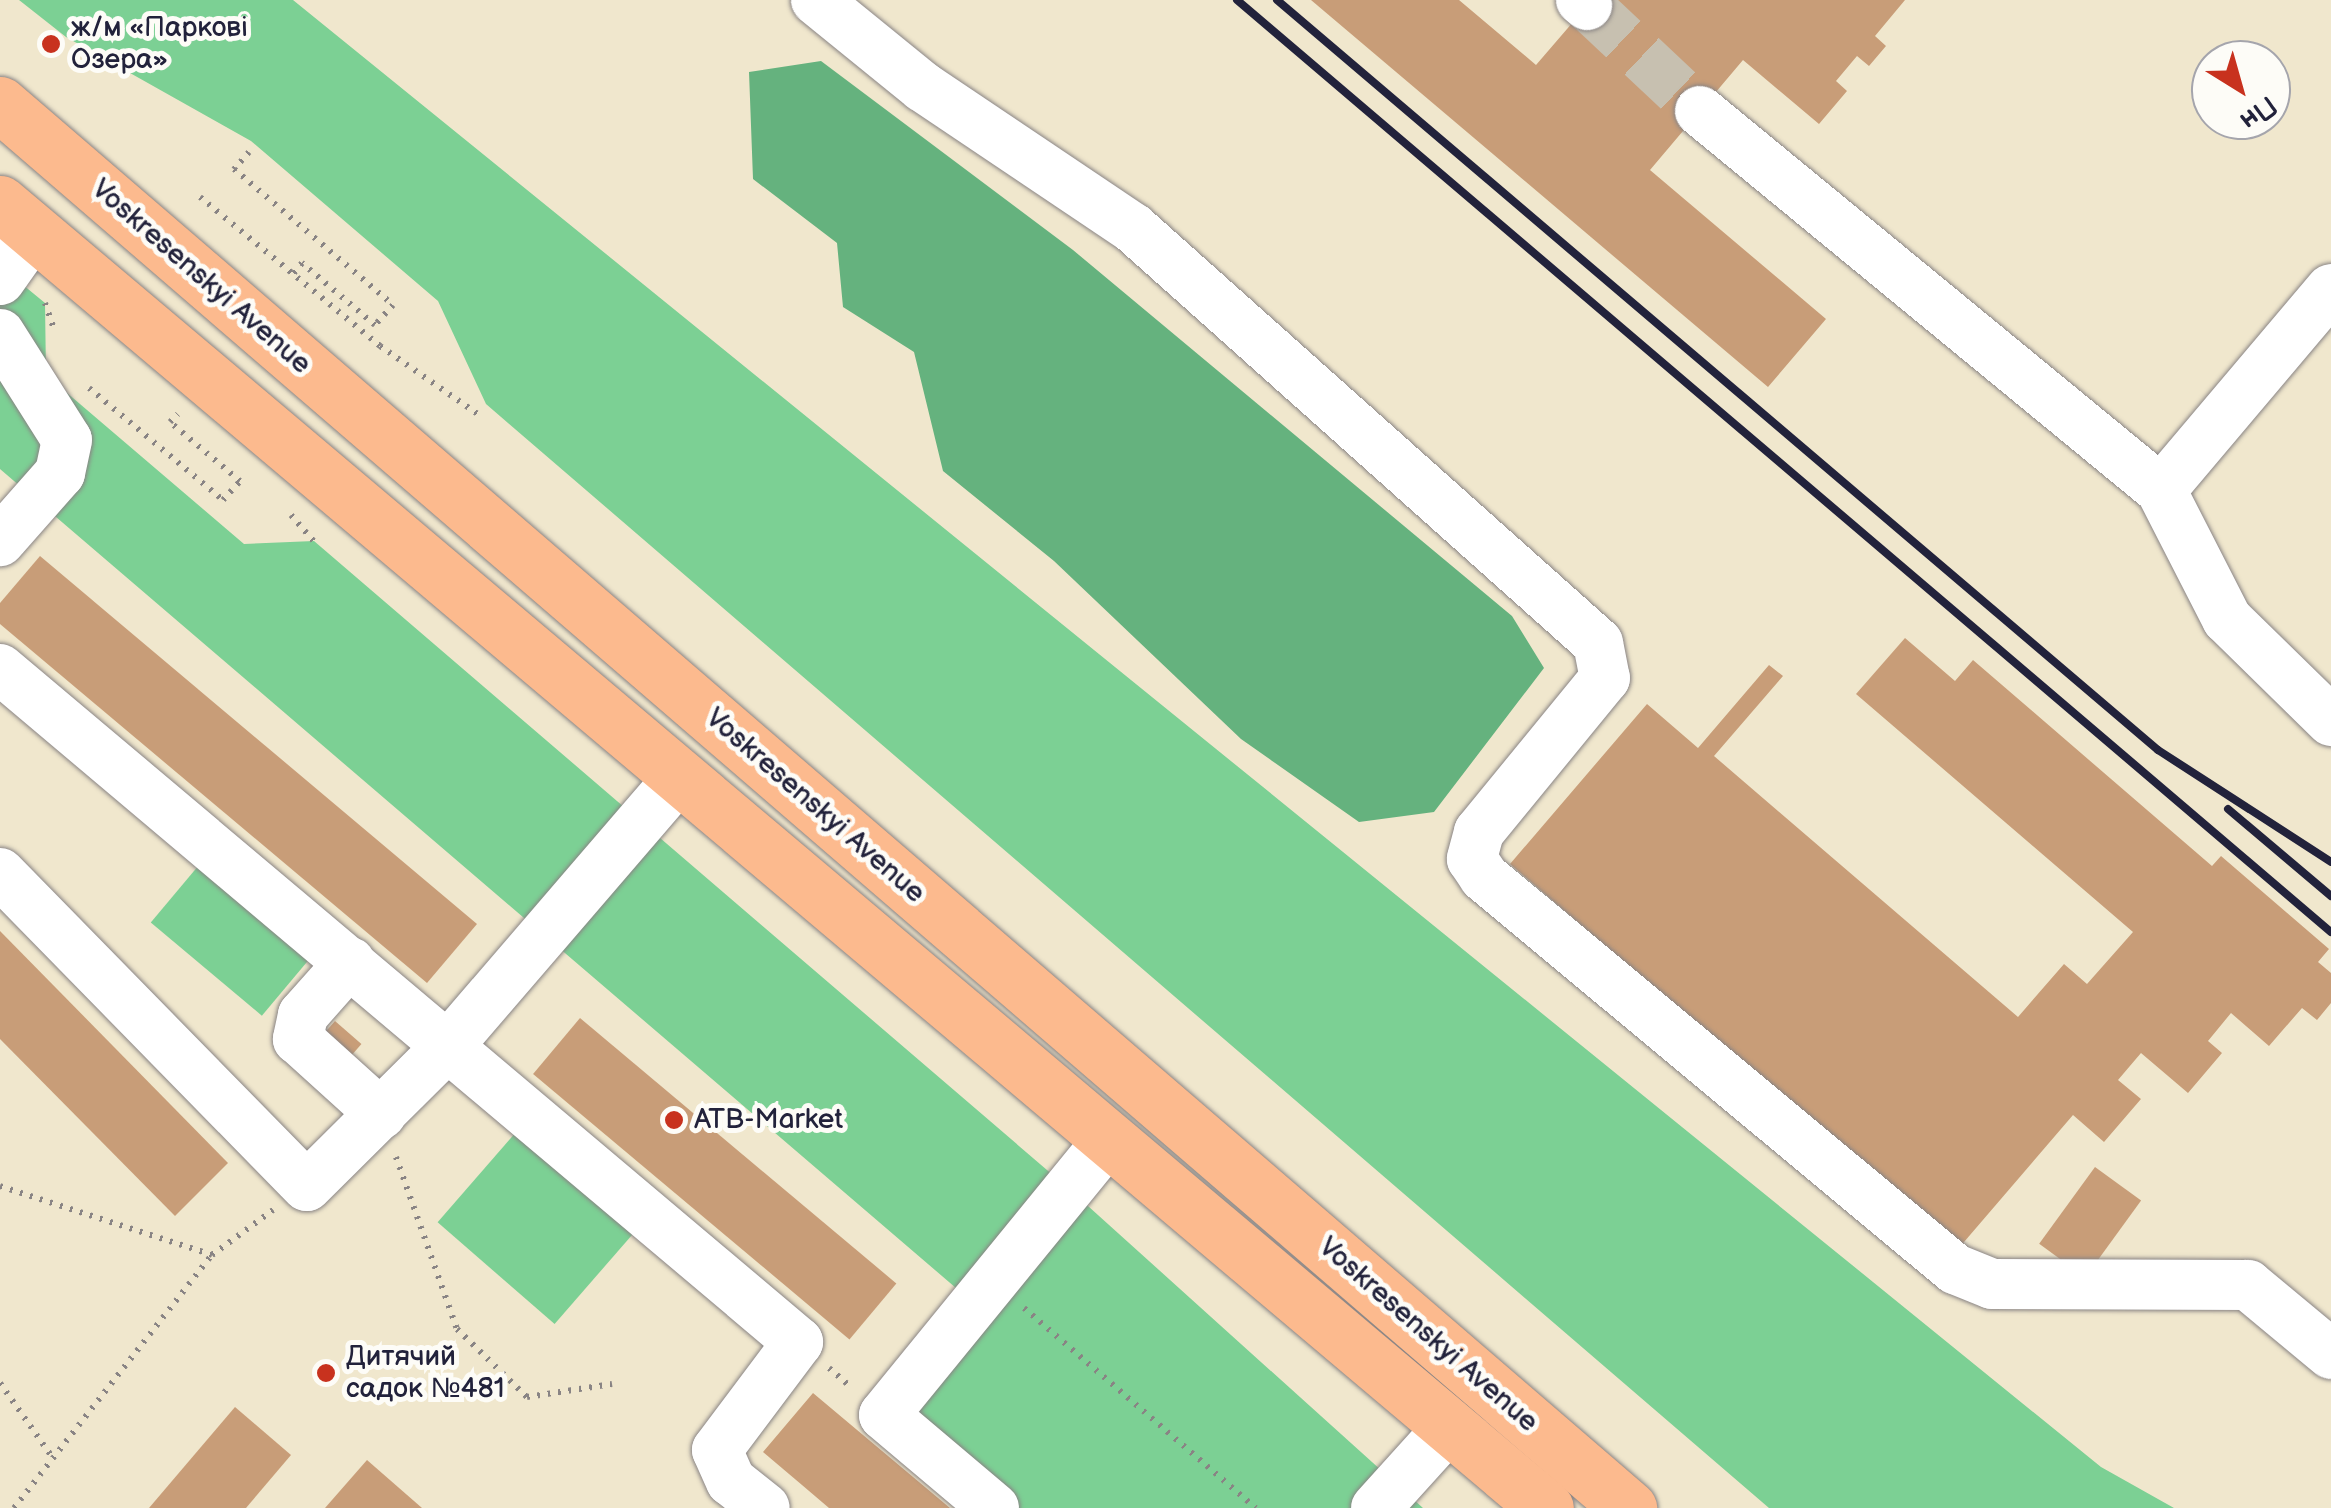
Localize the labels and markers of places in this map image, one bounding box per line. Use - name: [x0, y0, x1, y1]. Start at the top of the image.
- place label: ж/м «Паркові Озера»: [71, 11, 248, 77]
- marker: ж/м «Паркові Озера»: [40, 33, 62, 55]
- place label: ATB-Market: [694, 1103, 843, 1137]
- marker: ATB-Market: [663, 1109, 685, 1131]
- place label: Дитячий садок №481: [346, 1340, 505, 1406]
- marker: Дитячий садок №481: [315, 1362, 337, 1384]

